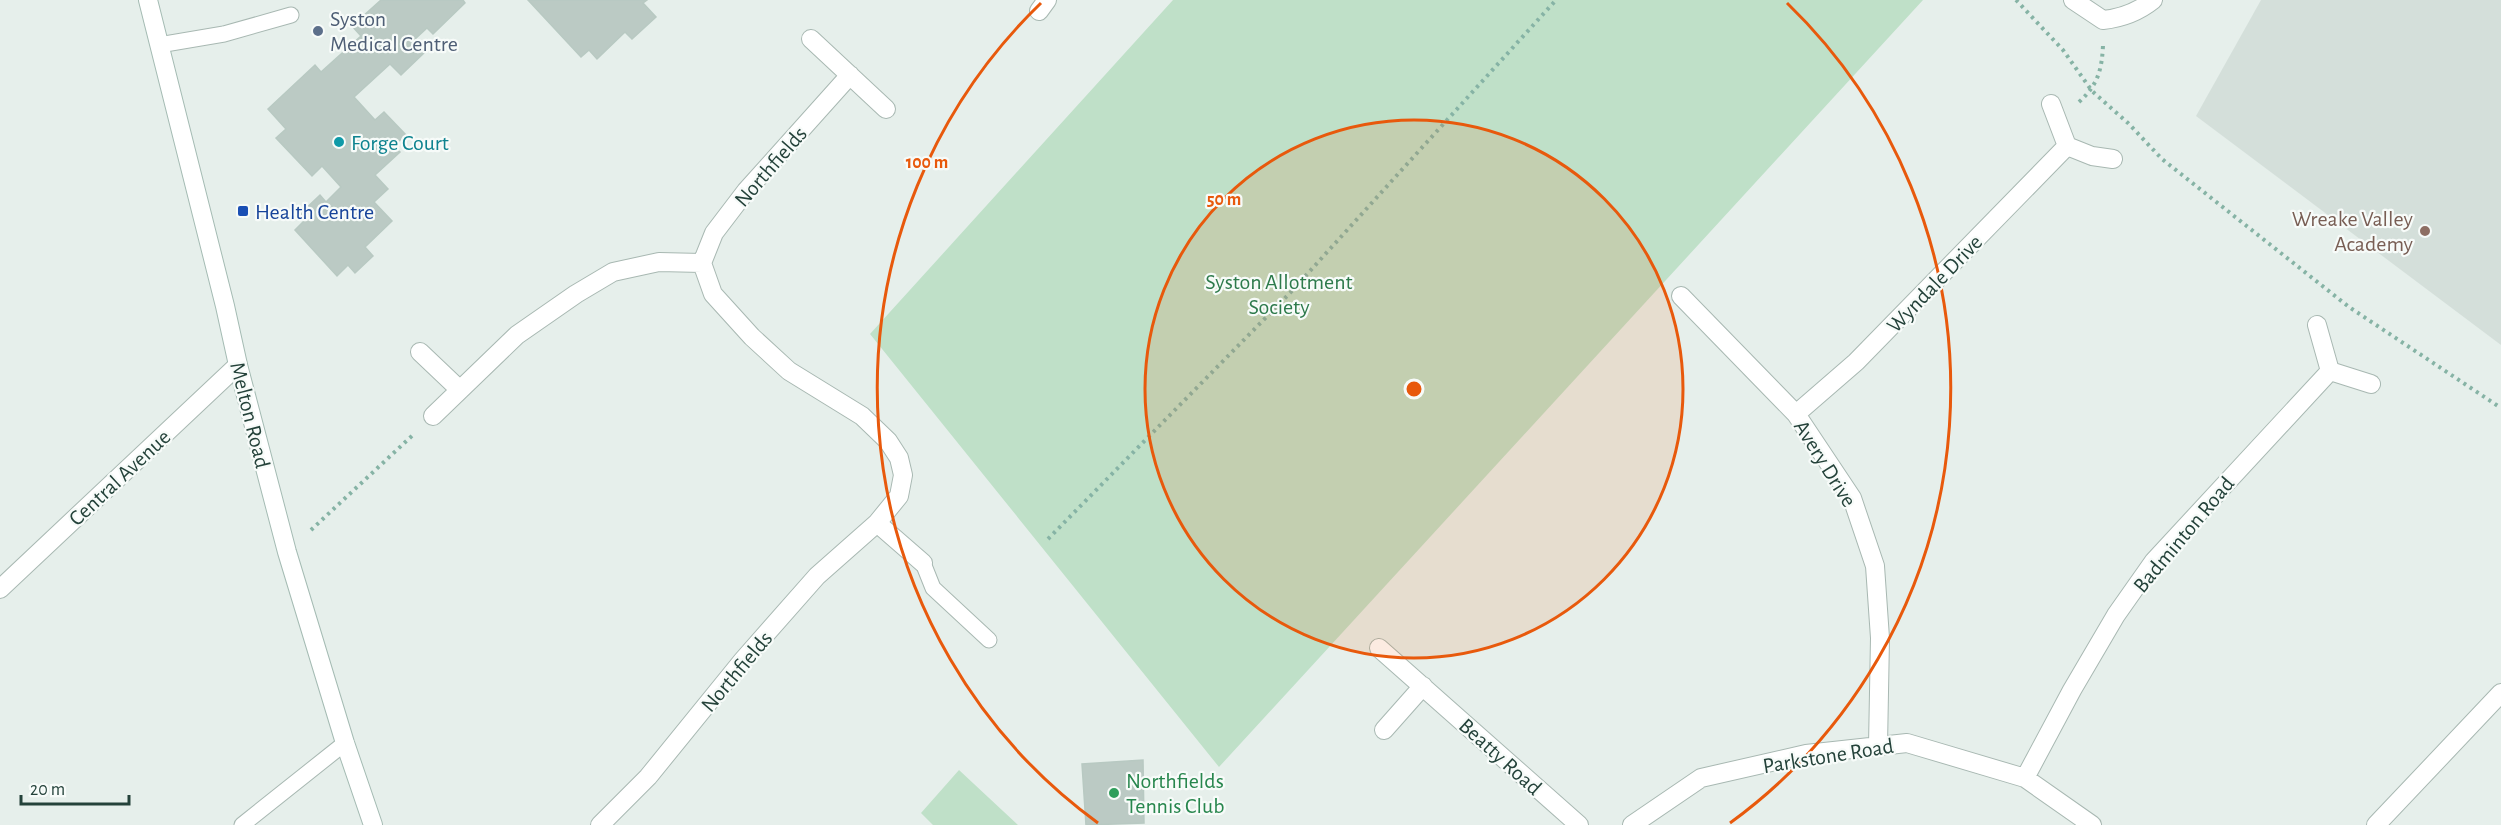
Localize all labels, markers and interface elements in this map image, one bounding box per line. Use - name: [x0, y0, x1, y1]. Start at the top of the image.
- place label: Syston Medical Centre: [330, 8, 458, 55]
- marker: Syston Medical Centre: [311, 24, 325, 38]
- street label: Northfields: [730, 123, 811, 211]
- place label: Forge Court: [351, 132, 449, 154]
- marker: Forge Court: [332, 135, 346, 149]
- text: 100 m: [906, 154, 948, 172]
- text: 50 m: [1207, 191, 1241, 209]
- place label: Health Centre: [255, 201, 374, 223]
- marker: Health Centre: [236, 204, 250, 218]
- place label: Wreake Valley Academy: [2292, 208, 2414, 255]
- marker: Wreake Valley Academy: [2418, 224, 2432, 238]
- street label: Wyndale Drive: [1883, 231, 1987, 337]
- park label: Syston Allotment Society: [1205, 271, 1353, 318]
- street label: Melton Road: [226, 360, 274, 471]
- centre of rings: [1404, 379, 1424, 399]
- street label: Avery Drive: [1790, 416, 1860, 511]
- street label: Central Avenue: [65, 425, 175, 530]
- street label: Badminton Road: [2129, 473, 2238, 597]
- street label: Northfields: [697, 627, 777, 716]
- street label: Beatty Road: [1455, 714, 1546, 799]
- street label: Parkstone Road: [1761, 735, 1895, 777]
- scale bar: [21, 768, 129, 806]
- place label: Northfields Tennis Club: [1126, 770, 1224, 817]
- text: 20 m: [30, 781, 65, 799]
- marker: Northfields Tennis Club: [1107, 786, 1121, 800]

